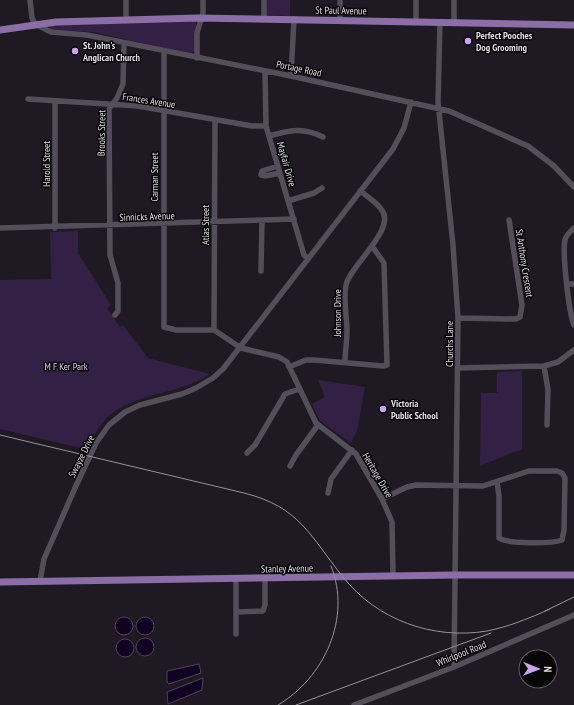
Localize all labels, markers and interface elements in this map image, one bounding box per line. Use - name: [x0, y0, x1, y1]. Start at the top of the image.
- street label: St Paul Avenue: [315, 4, 367, 17]
- place label: Perfect Pooches Dog Grooming: [476, 29, 533, 54]
- marker: Perfect Pooches Dog Grooming: [463, 36, 473, 46]
- place label: St. John's Anglican Church: [82, 39, 141, 64]
- marker: St. John's Anglican Church: [70, 46, 80, 56]
- street label: Portage Road: [275, 57, 323, 80]
- street label: Frances Avenue: [122, 90, 176, 111]
- street label: Brooks Street: [95, 110, 108, 156]
- street label: Mayfair Drive: [274, 140, 299, 188]
- street label: Harold Street: [40, 141, 53, 187]
- street label: Carman Street: [148, 152, 161, 201]
- street label: Atlas Street: [199, 205, 212, 245]
- street label: Sinnicks Avenue: [119, 209, 175, 224]
- street label: St Anthony Crescent: [513, 228, 536, 298]
- street label: Johnson Drive: [331, 289, 344, 338]
- street label: Churchs Lane: [443, 321, 456, 367]
- park label: M F Ker Park: [44, 360, 88, 373]
- place label: Victoria Public School: [390, 397, 439, 422]
- marker: Victoria Public School: [378, 404, 388, 414]
- street label: Swayze Drive: [65, 433, 98, 480]
- street label: Heritage Drive: [359, 450, 396, 500]
- street label: Stanley Avenue: [261, 562, 313, 575]
- street label: Whirlpool Road: [434, 638, 488, 669]
- north arrow: [518, 649, 558, 689]
- text: N: [541, 666, 555, 672]

